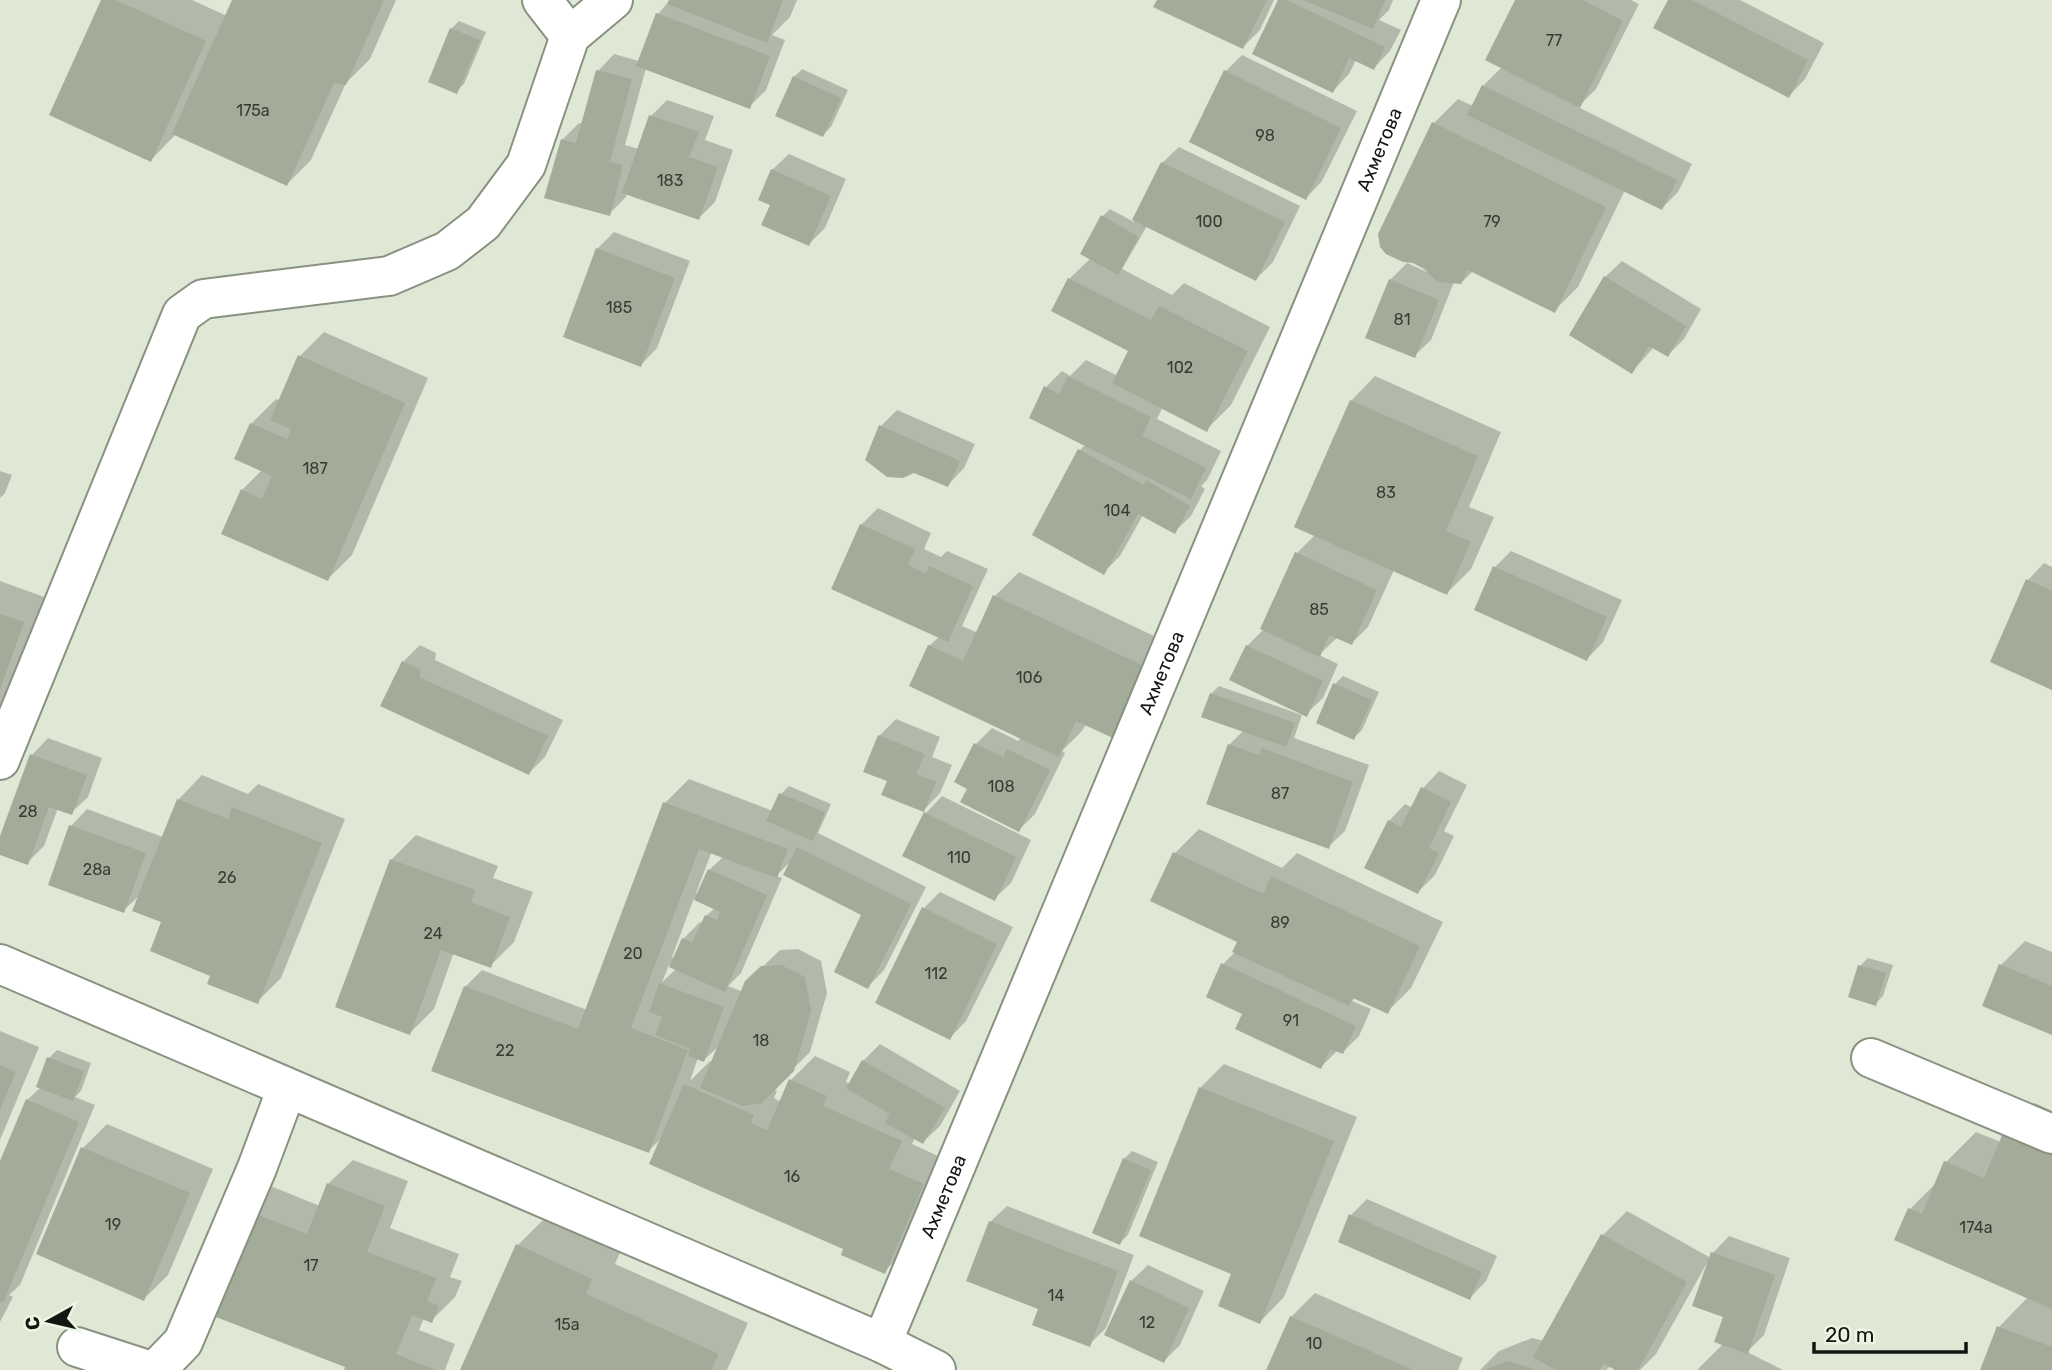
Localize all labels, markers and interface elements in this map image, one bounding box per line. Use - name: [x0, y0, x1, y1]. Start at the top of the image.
- house number: 77: [1546, 31, 1562, 50]
- house number: 175а: [236, 101, 270, 120]
- street label: Ахметова: [1352, 104, 1407, 195]
- house number: 98: [1255, 126, 1275, 145]
- house number: 183: [657, 171, 683, 190]
- house number: 100: [1195, 212, 1223, 231]
- house number: 79: [1483, 212, 1501, 231]
- house number: 185: [606, 298, 632, 317]
- house number: 81: [1393, 310, 1411, 329]
- house number: 102: [1167, 358, 1193, 377]
- house number: 187: [302, 459, 328, 478]
- house number: 83: [1376, 483, 1396, 502]
- house number: 104: [1104, 501, 1131, 520]
- house number: 85: [1309, 600, 1329, 619]
- street label: Ахметова: [1134, 628, 1189, 718]
- house number: 106: [1016, 668, 1043, 687]
- house number: 108: [987, 777, 1015, 796]
- house number: 87: [1271, 784, 1289, 803]
- house number: 28: [18, 802, 38, 821]
- house number: 110: [947, 848, 971, 867]
- house number: 28а: [83, 860, 111, 879]
- house number: 26: [217, 868, 237, 887]
- house number: 89: [1270, 913, 1290, 932]
- house number: 24: [423, 924, 443, 943]
- house number: 20: [623, 944, 643, 963]
- house number: 112: [924, 964, 948, 983]
- house number: 91: [1283, 1011, 1299, 1030]
- house number: 18: [752, 1031, 770, 1050]
- house number: 22: [496, 1041, 514, 1060]
- street label: Ахметова: [916, 1151, 971, 1242]
- house number: 16: [784, 1167, 801, 1186]
- house number: 19: [105, 1215, 121, 1234]
- house number: 174а: [1959, 1218, 1993, 1237]
- house number: 17: [303, 1256, 319, 1275]
- north arrow: [14, 1286, 84, 1356]
- house number: 14: [1048, 1286, 1064, 1305]
- scale bar: [1814, 1310, 1966, 1354]
- house number: 12: [1139, 1313, 1155, 1332]
- text: С: [20, 1315, 45, 1332]
- house number: 15а: [554, 1315, 580, 1334]
- text: 20 m: [1825, 1322, 1874, 1347]
- house number: 10: [1305, 1334, 1323, 1353]

